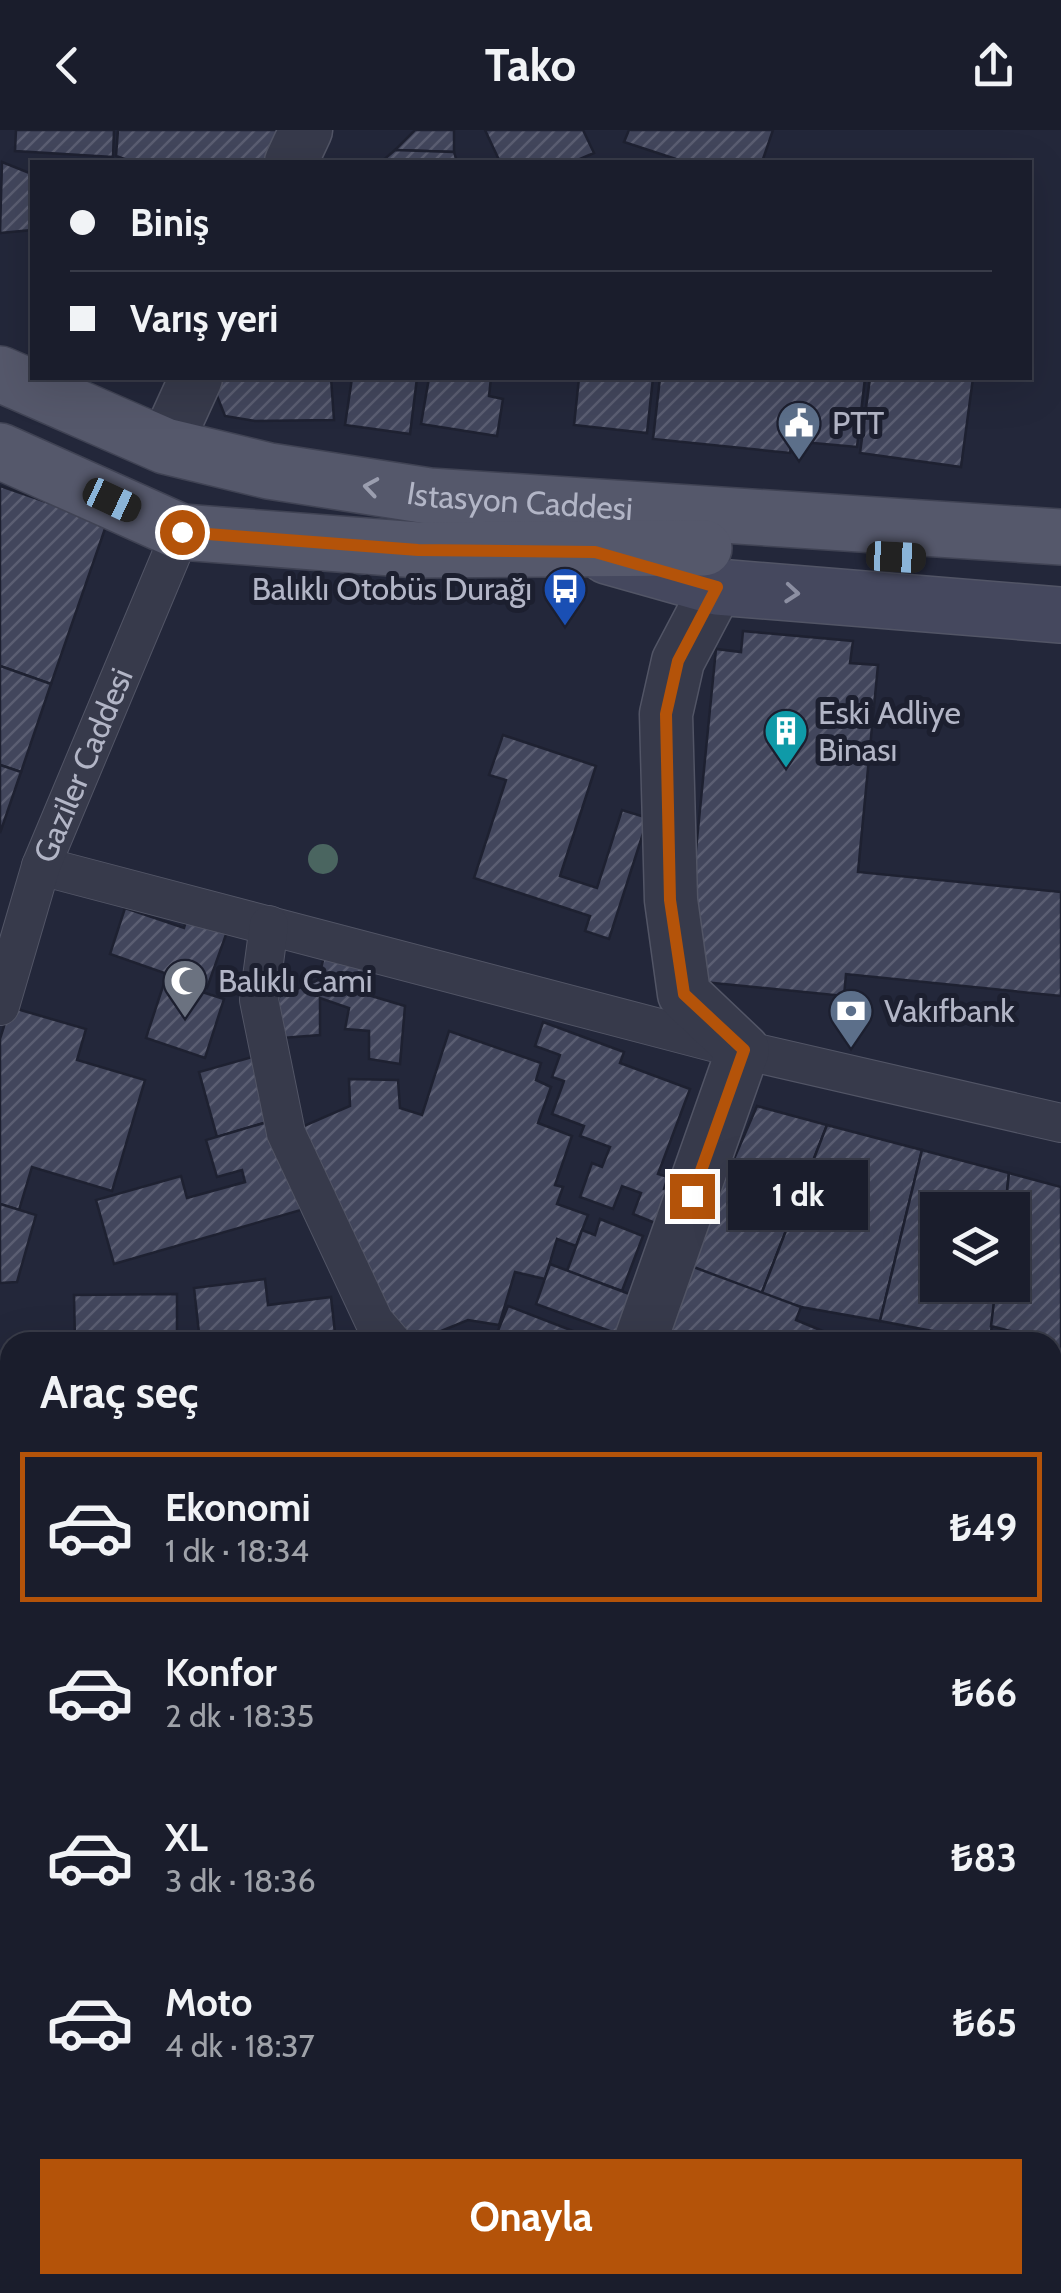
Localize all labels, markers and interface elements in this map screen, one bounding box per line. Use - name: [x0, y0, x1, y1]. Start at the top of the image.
- icon: back: [40, 38, 95, 93]
- text: Tako: [485, 38, 576, 92]
- icon: share: [966, 38, 1021, 93]
- text: Biniş: [130, 199, 209, 246]
- text: Varış yeri: [130, 295, 278, 342]
- public building icon: PTT: [776, 400, 822, 461]
- place label: PTT: [832, 403, 884, 442]
- street label: Istasyon Caddesi: [404, 473, 634, 528]
- car: [78, 474, 146, 526]
- one-way arrow: [362, 477, 379, 498]
- route start: [160, 510, 205, 555]
- car: [865, 540, 927, 574]
- bus stop icon: Balıklı Otobüs Durağı: [542, 566, 588, 627]
- place label: Balıklı Otobüs Durağı: [252, 569, 532, 608]
- one-way arrow: [785, 581, 801, 603]
- street label: Gaziler Caddesi: [25, 662, 141, 868]
- place label: Eski Adliye Binası: [818, 693, 961, 769]
- building icon: Eski Adliye Binası: [763, 708, 809, 769]
- mosque icon: Balıklı Cami: [162, 958, 208, 1019]
- place label: Balıklı Cami: [218, 961, 373, 1000]
- bank icon: Vakıfbank: [828, 988, 874, 1049]
- place label: Vakıfbank: [884, 991, 1015, 1030]
- callout: 1 dk: [727, 1161, 867, 1231]
- route end: [670, 1174, 715, 1219]
- text: 1 dk: [772, 1175, 824, 1214]
- map controls: [920, 1192, 1030, 1302]
- button: layers: [920, 1192, 1030, 1302]
- text: Araç seç: [40, 1365, 198, 1419]
- icon: car: [45, 1482, 135, 1572]
- text: Ekonomi: [165, 1484, 311, 1531]
- text: ₺49: [949, 1504, 1017, 1551]
- text: 1 dk · 18:34: [165, 1531, 309, 1570]
- icon: car: [45, 1647, 135, 1737]
- text: Konfor: [165, 1649, 277, 1696]
- text: ₺66: [952, 1669, 1017, 1716]
- text: 2 dk · 18:35: [165, 1696, 314, 1735]
- icon: car: [45, 1812, 135, 1902]
- text: XL: [165, 1814, 208, 1861]
- text: ₺83: [951, 1834, 1017, 1881]
- text: 3 dk · 18:36: [165, 1861, 316, 1900]
- icon: car: [45, 1977, 135, 2067]
- text: Moto: [165, 1979, 252, 2026]
- text: ₺65: [953, 1999, 1017, 2046]
- text: 4 dk · 18:37: [165, 2026, 315, 2065]
- button: Onayla: [40, 2159, 1022, 2274]

